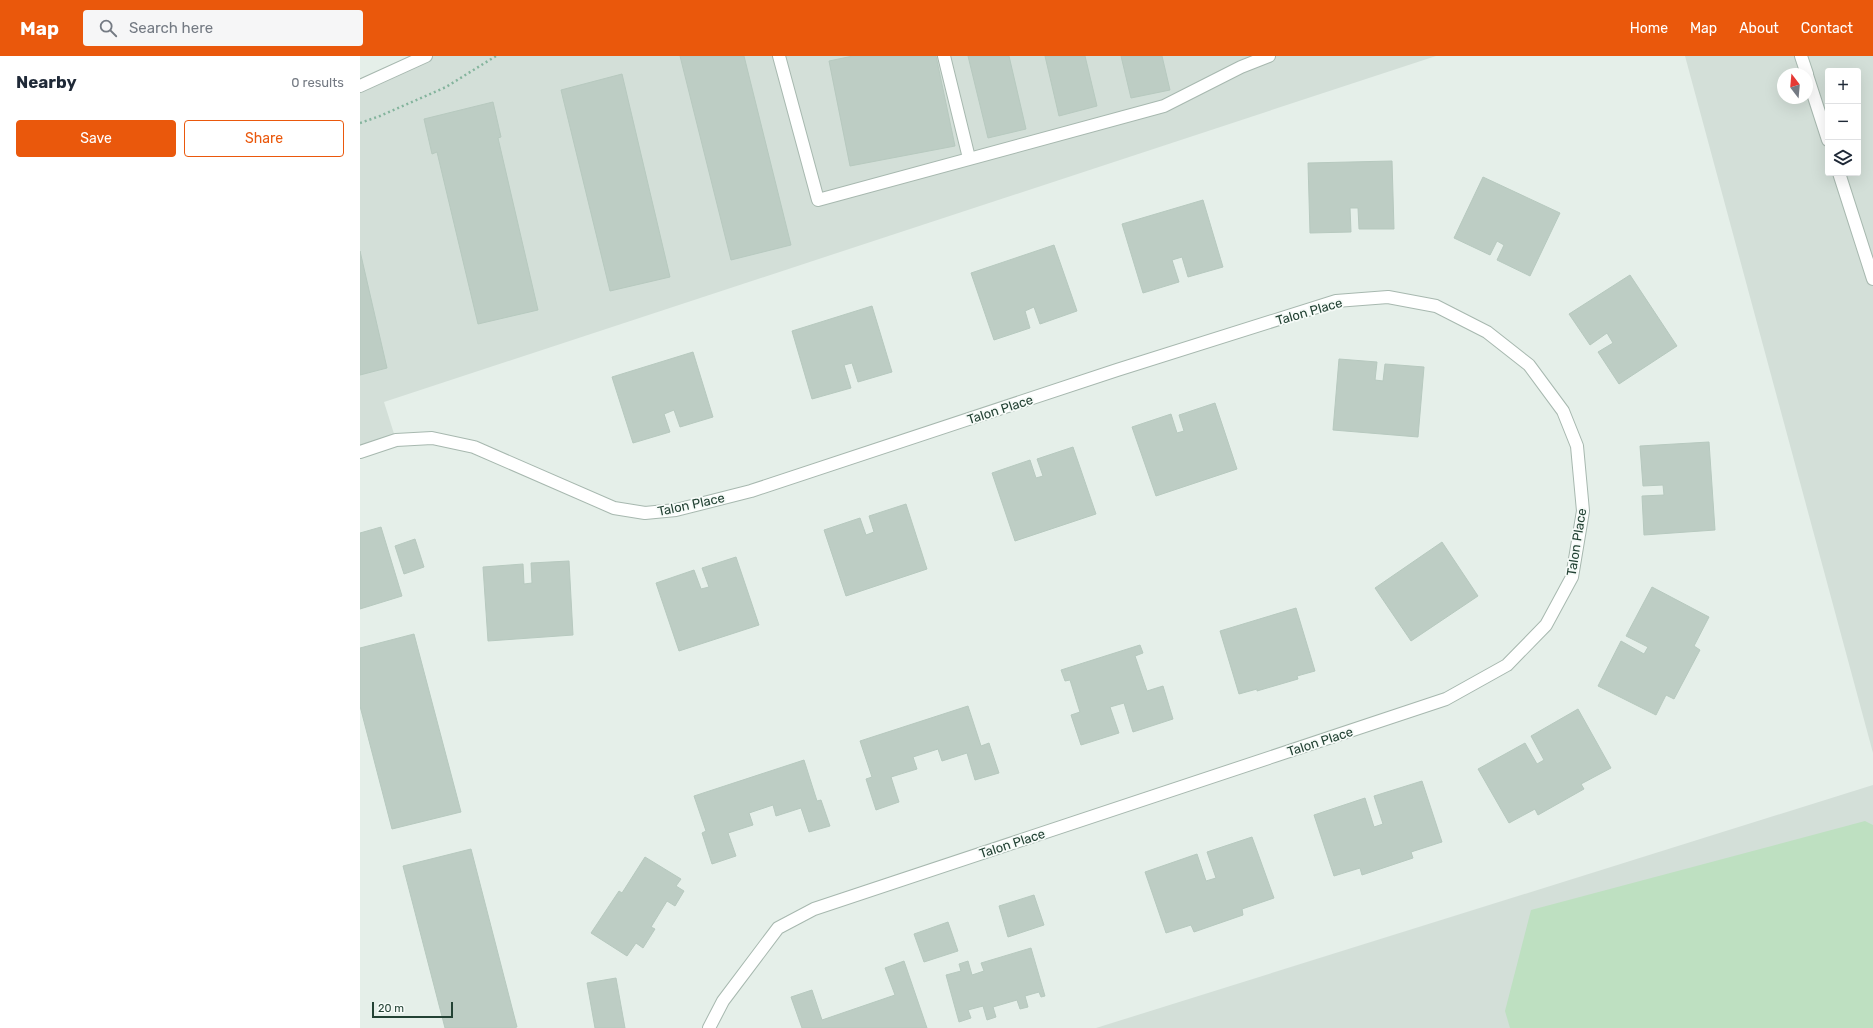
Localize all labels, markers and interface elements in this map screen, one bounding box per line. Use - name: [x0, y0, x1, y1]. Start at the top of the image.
- search box: [83, 10, 363, 46]
- text: Map: [20, 17, 59, 40]
- icon: search: [97, 17, 119, 39]
- text: Search here: [129, 19, 213, 37]
- text: Home: [1630, 20, 1668, 37]
- text: Map: [1690, 20, 1717, 37]
- text: About: [1739, 20, 1779, 37]
- text: Contact: [1801, 20, 1853, 37]
- north arrow: [1777, 68, 1813, 104]
- map controls: [1825, 68, 1861, 176]
- button: +: [1825, 68, 1861, 104]
- text: Nearby: [16, 72, 77, 92]
- text: 0 results: [291, 75, 344, 90]
- button: −: [1825, 104, 1861, 140]
- button: Save: [16, 120, 176, 157]
- button: Share: [184, 120, 344, 157]
- button: layers: [1825, 140, 1861, 176]
- street label: Talon Place: [1274, 295, 1344, 328]
- street label: Talon Place: [965, 392, 1035, 427]
- street label: Talon Place: [656, 490, 726, 519]
- street label: Talon Place: [1564, 507, 1589, 577]
- street label: Talon Place: [1285, 724, 1355, 759]
- street label: Talon Place: [977, 826, 1047, 861]
- scale bar: [372, 1000, 453, 1019]
- text: 20 m: [378, 1002, 404, 1015]

